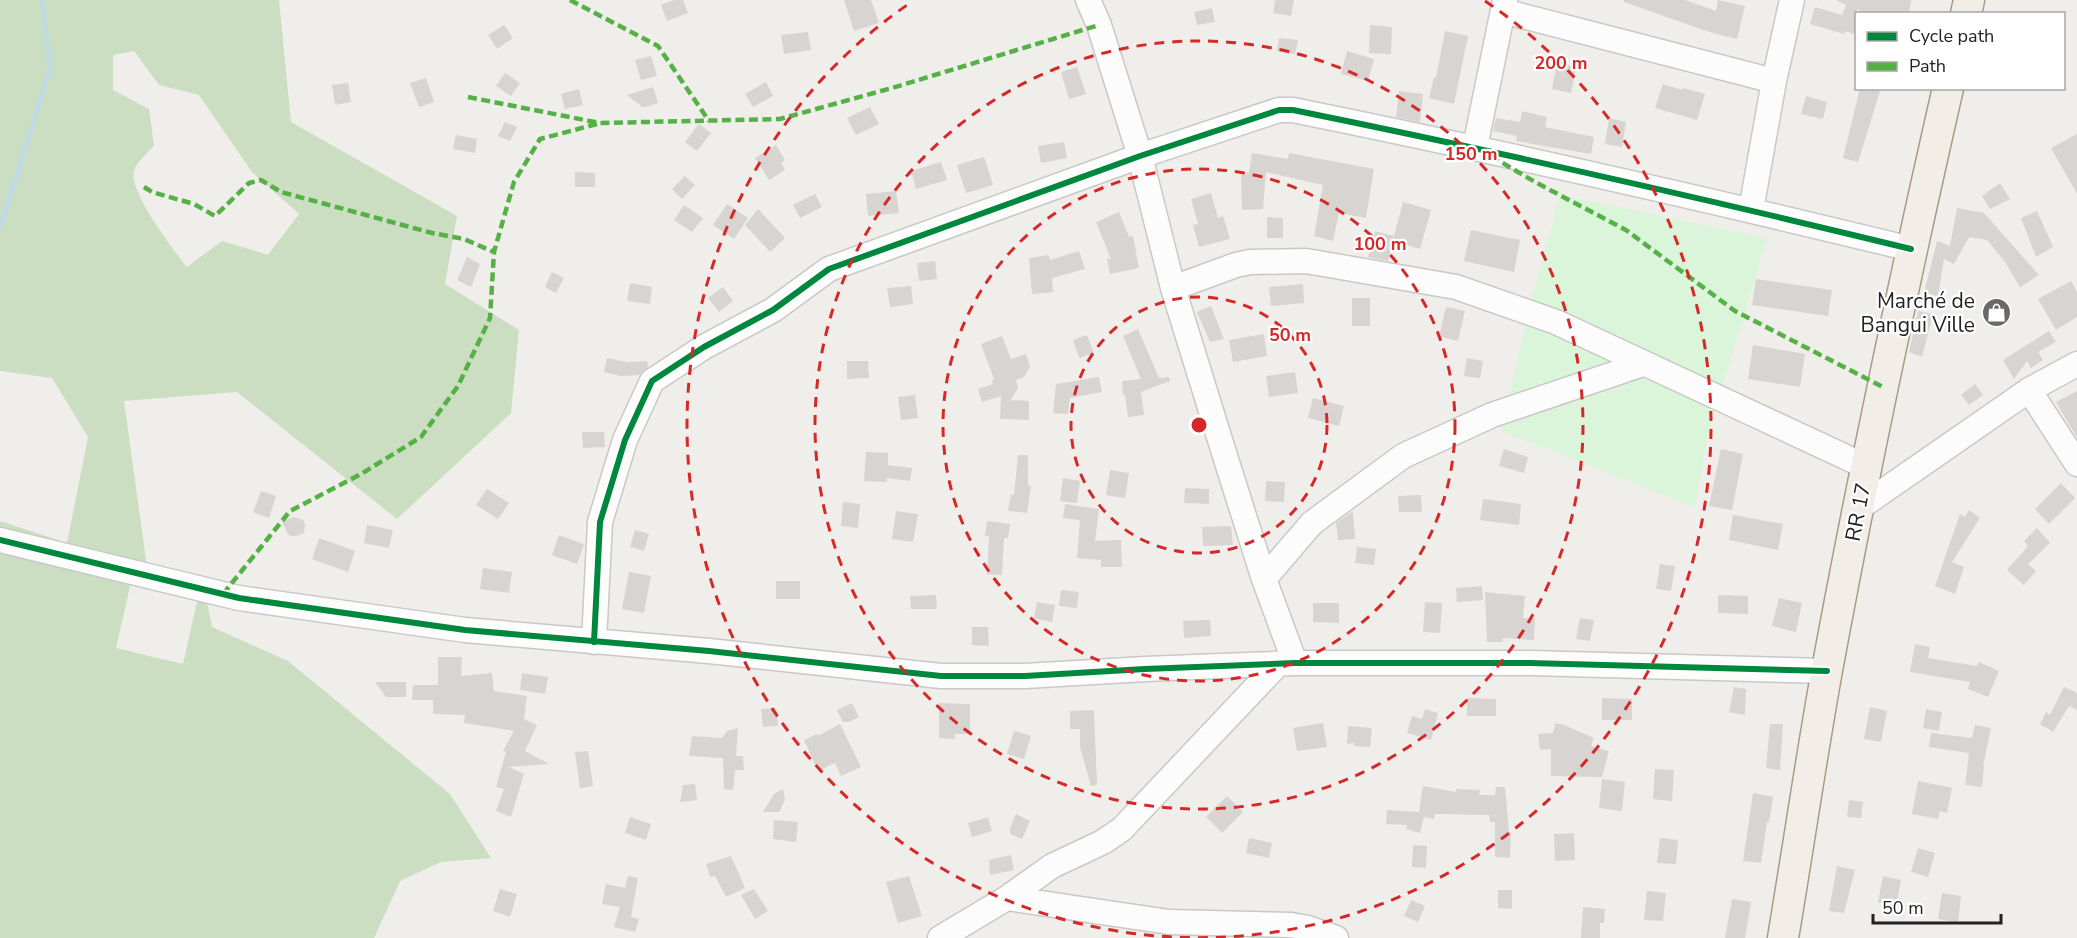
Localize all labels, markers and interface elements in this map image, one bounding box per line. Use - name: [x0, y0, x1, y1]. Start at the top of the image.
- legend: [1855, 12, 2065, 90]
- text: Cycle path: [1909, 24, 1994, 48]
- text: 200 m: [1534, 51, 1588, 75]
- text: Path: [1909, 54, 1946, 78]
- text: 150 m: [1444, 142, 1498, 166]
- text: 100 m: [1353, 232, 1407, 256]
- place label: Marché de Bangui Ville: [1861, 287, 1975, 339]
- shop icon: Marché de Bangui Ville: [1980, 297, 2012, 329]
- text: 50 m: [1269, 323, 1311, 347]
- centre of rings: [1189, 415, 1209, 435]
- street label: RR 17: [1839, 481, 1877, 543]
- scale bar: [1873, 887, 2000, 925]
- text: 50 m: [1882, 896, 1924, 920]

